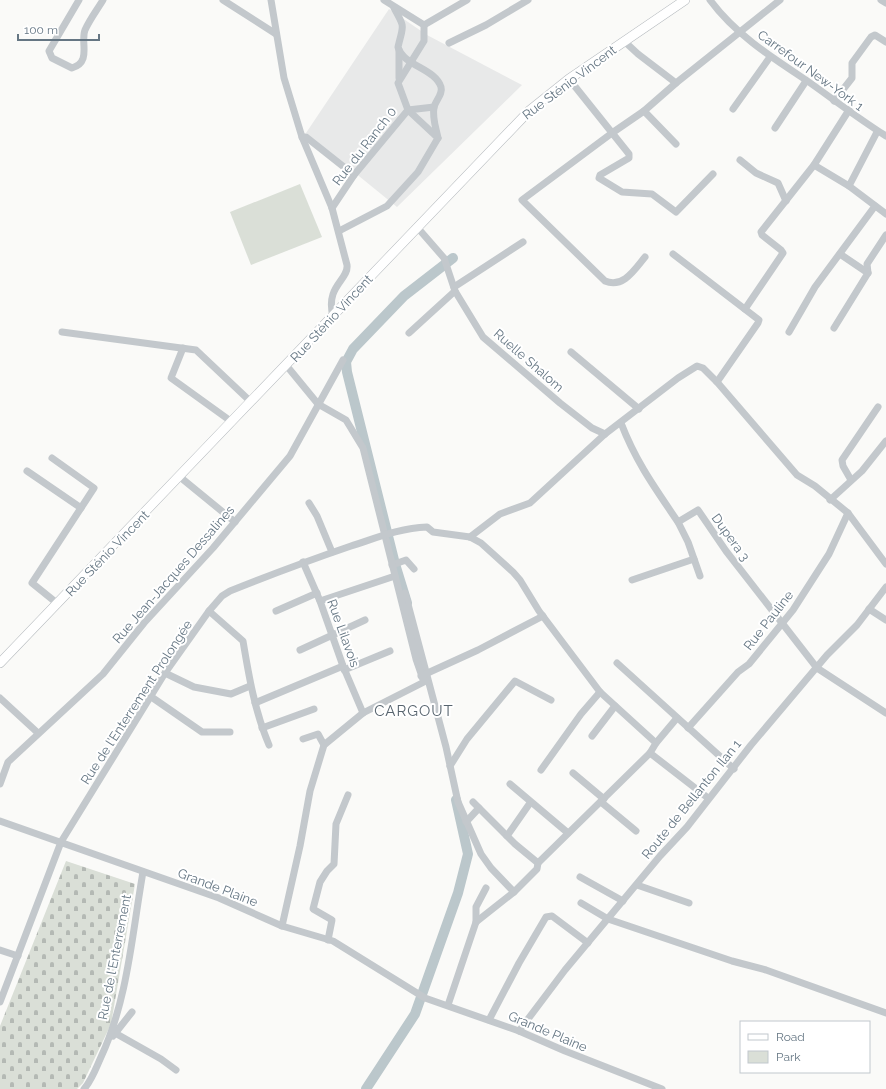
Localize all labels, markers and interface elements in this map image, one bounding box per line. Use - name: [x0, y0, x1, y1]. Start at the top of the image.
- scale bar: [18, 16, 99, 42]
- text: 100 m: [24, 23, 58, 37]
- street label: Carrefour New-York 1: [755, 27, 867, 114]
- street label: Rue Sténio Vincent: [519, 42, 620, 123]
- street label: Rue du Ranch 0: [329, 104, 400, 188]
- street label: Rue Sténio Vincent: [287, 271, 376, 365]
- street label: Ruelle Shalom: [491, 326, 567, 395]
- street label: Rue Jean-Jacques Dessalines: [109, 502, 237, 646]
- street label: Rue Sténio Vincent: [63, 507, 153, 599]
- street label: Dupera 3: [708, 511, 753, 564]
- street label: Rue Pauline: [740, 587, 797, 653]
- street label: Rue Lilavois: [324, 597, 363, 669]
- street label: Rue de l'Enterrement Prolongée: [78, 617, 195, 787]
- district label: CARGOUT: [374, 702, 454, 720]
- street label: Route de Bellanton Ilan 1: [639, 736, 744, 862]
- street label: Grande Plaine: [176, 865, 260, 910]
- street label: Rue de l'Enterrement: [95, 893, 134, 1021]
- street label: Grande Plaine: [506, 1008, 590, 1055]
- legend: [740, 1021, 870, 1073]
- text: Road: [776, 1030, 805, 1044]
- text: Park: [776, 1050, 801, 1064]

